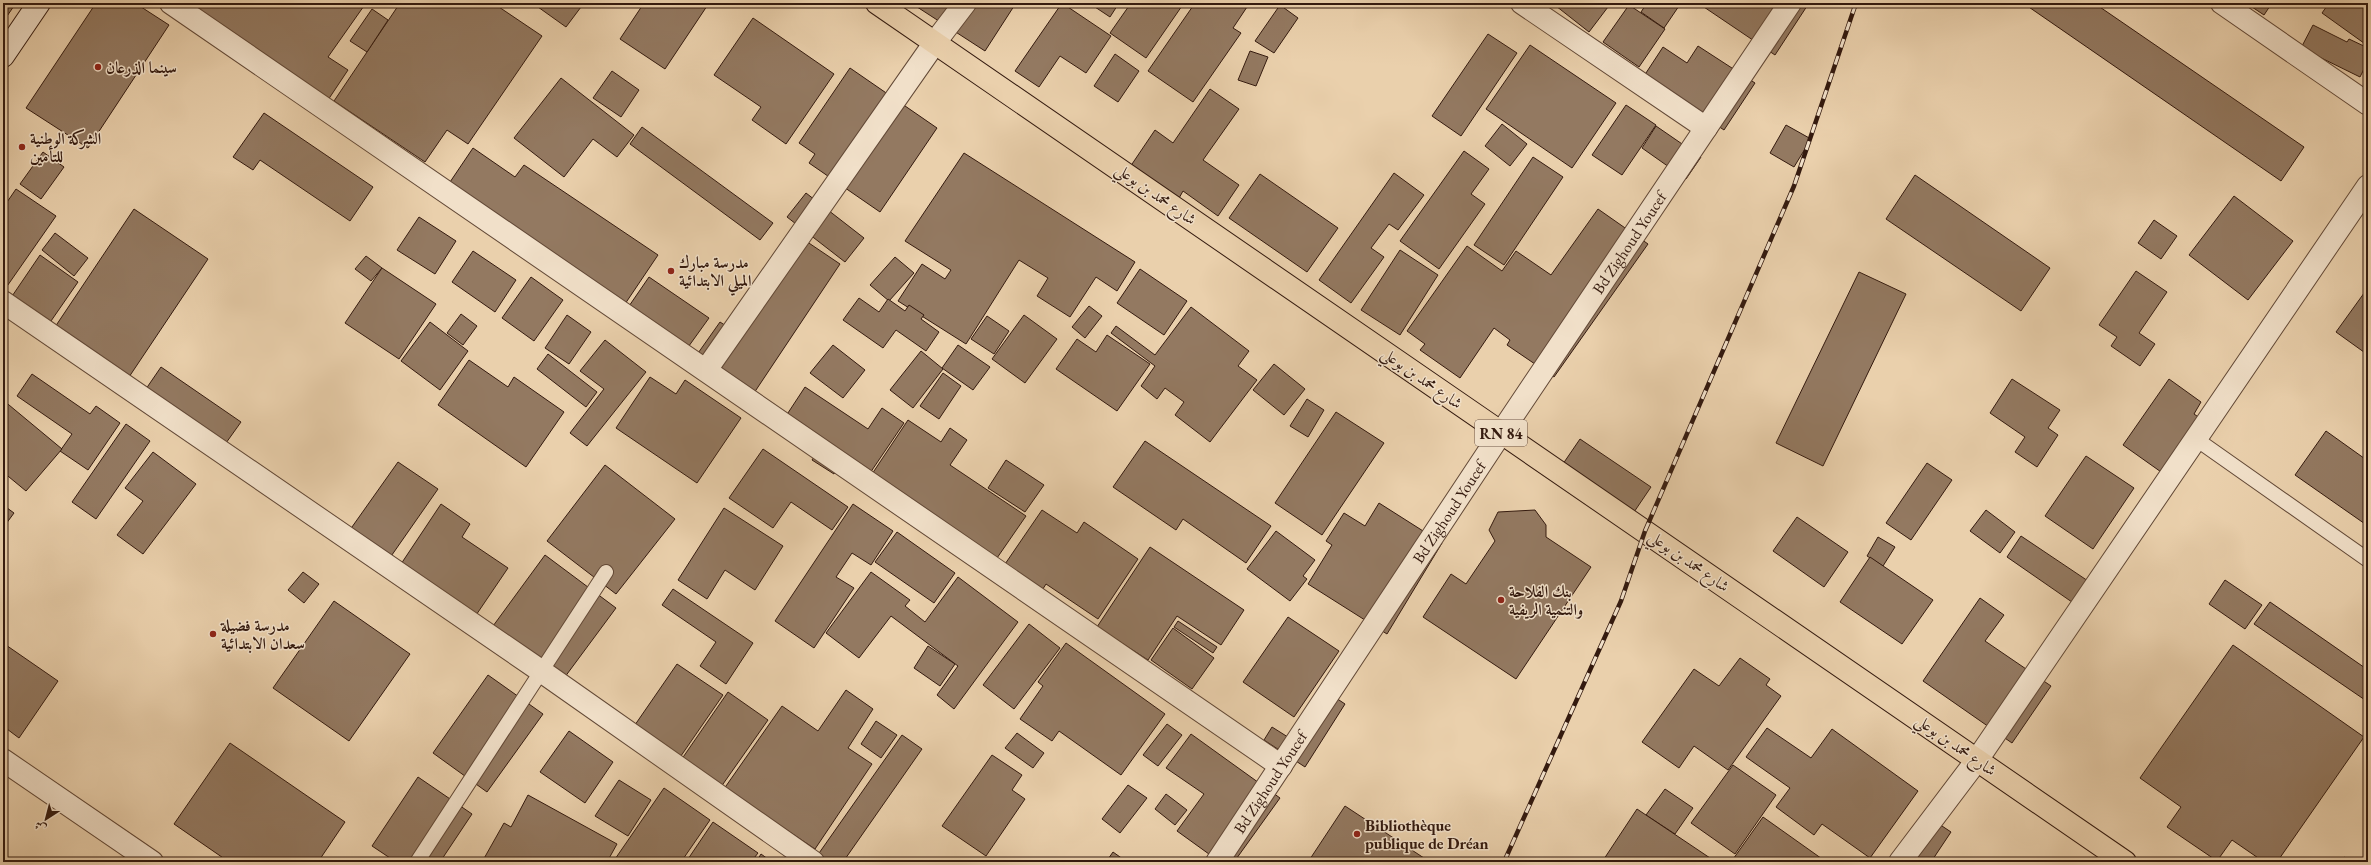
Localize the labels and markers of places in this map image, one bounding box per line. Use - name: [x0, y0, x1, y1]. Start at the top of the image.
- place label: سينما الذرعان: [106, 57, 177, 78]
- marker: سينما الذرعان: [93, 62, 103, 72]
- place label: الشركة الوطنية للتأمين: [30, 128, 101, 167]
- marker: الشركة الوطنية للتأمين: [17, 142, 27, 152]
- place label: مدرسة مبارك الميلي الابتدائية: [679, 252, 751, 296]
- marker: مدرسة مبارك الميلي الابتدائية: [666, 266, 676, 276]
- place label: بنك الفلاحة والتنمية الريفية: [1509, 581, 1583, 620]
- marker: بنك الفلاحة والتنمية الريفية: [1496, 595, 1506, 605]
- place label: مدرسة فضيلة سعدان الابتدائية: [220, 615, 305, 654]
- marker: مدرسة فضيلة سعدان الابتدائية: [208, 629, 218, 639]
- place label: Bibliothèque publique de Dréan: [1365, 815, 1489, 854]
- marker: Bibliothèque publique de Dréan: [1352, 829, 1362, 839]

